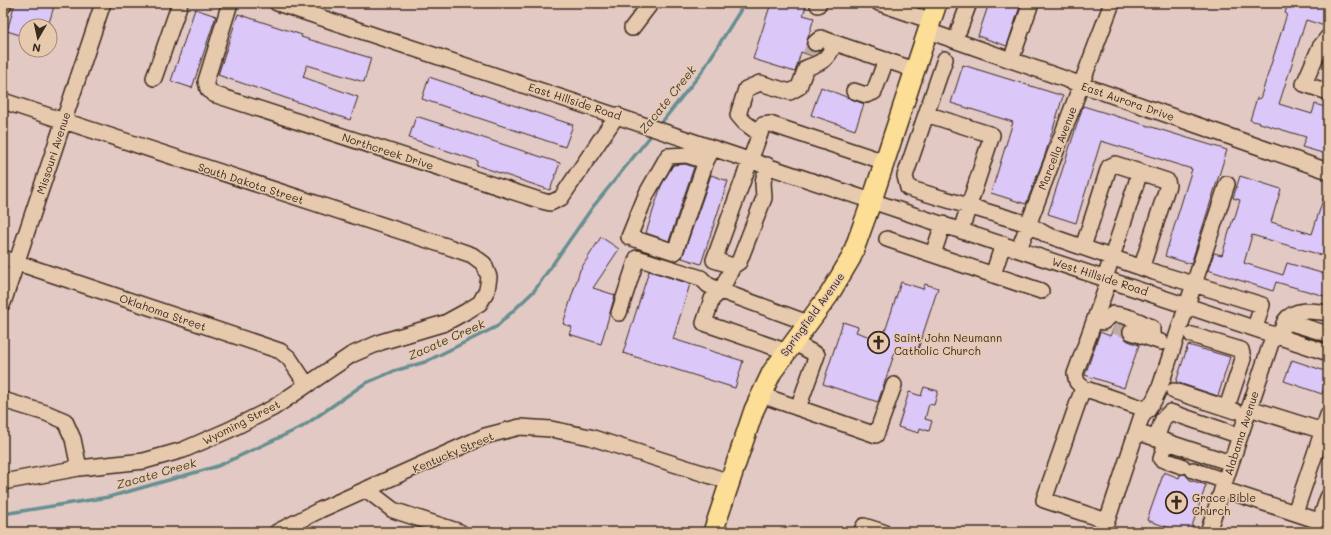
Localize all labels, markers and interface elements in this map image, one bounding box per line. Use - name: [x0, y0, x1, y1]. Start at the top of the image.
- north arrow: [18, 18, 58, 58]
- text: N: [31, 40, 42, 56]
- water label: Zacate Creek: [635, 61, 700, 136]
- street label: East Aurora Drive: [1079, 78, 1177, 124]
- street label: East Hillside Road: [527, 79, 623, 123]
- street label: Marcella Avenue: [1034, 104, 1080, 192]
- street label: Missouri Avenue: [33, 110, 73, 196]
- street label: Northcreek Drive: [340, 129, 436, 173]
- street label: South Dakota Street: [196, 159, 306, 207]
- street label: West Hillside Road: [1050, 253, 1150, 299]
- street label: Springfield Avenue: [777, 269, 848, 359]
- street label: Oklahoma Street: [118, 290, 209, 334]
- water label: Zacate Creek: [405, 315, 487, 363]
- church icon: Saint John Neumann Catholic Church: [865, 330, 891, 356]
- place label: Saint John Neumann Catholic Church: [894, 330, 1002, 358]
- street label: Alabama Avenue: [1220, 389, 1262, 477]
- street label: Wyoming Street: [200, 396, 282, 448]
- street label: Kentucky Street: [410, 428, 496, 476]
- water label: Zacate Creek: [114, 454, 198, 492]
- church icon: Grace Bible Church: [1164, 490, 1190, 516]
- place label: Grace Bible Church: [1192, 490, 1256, 518]

